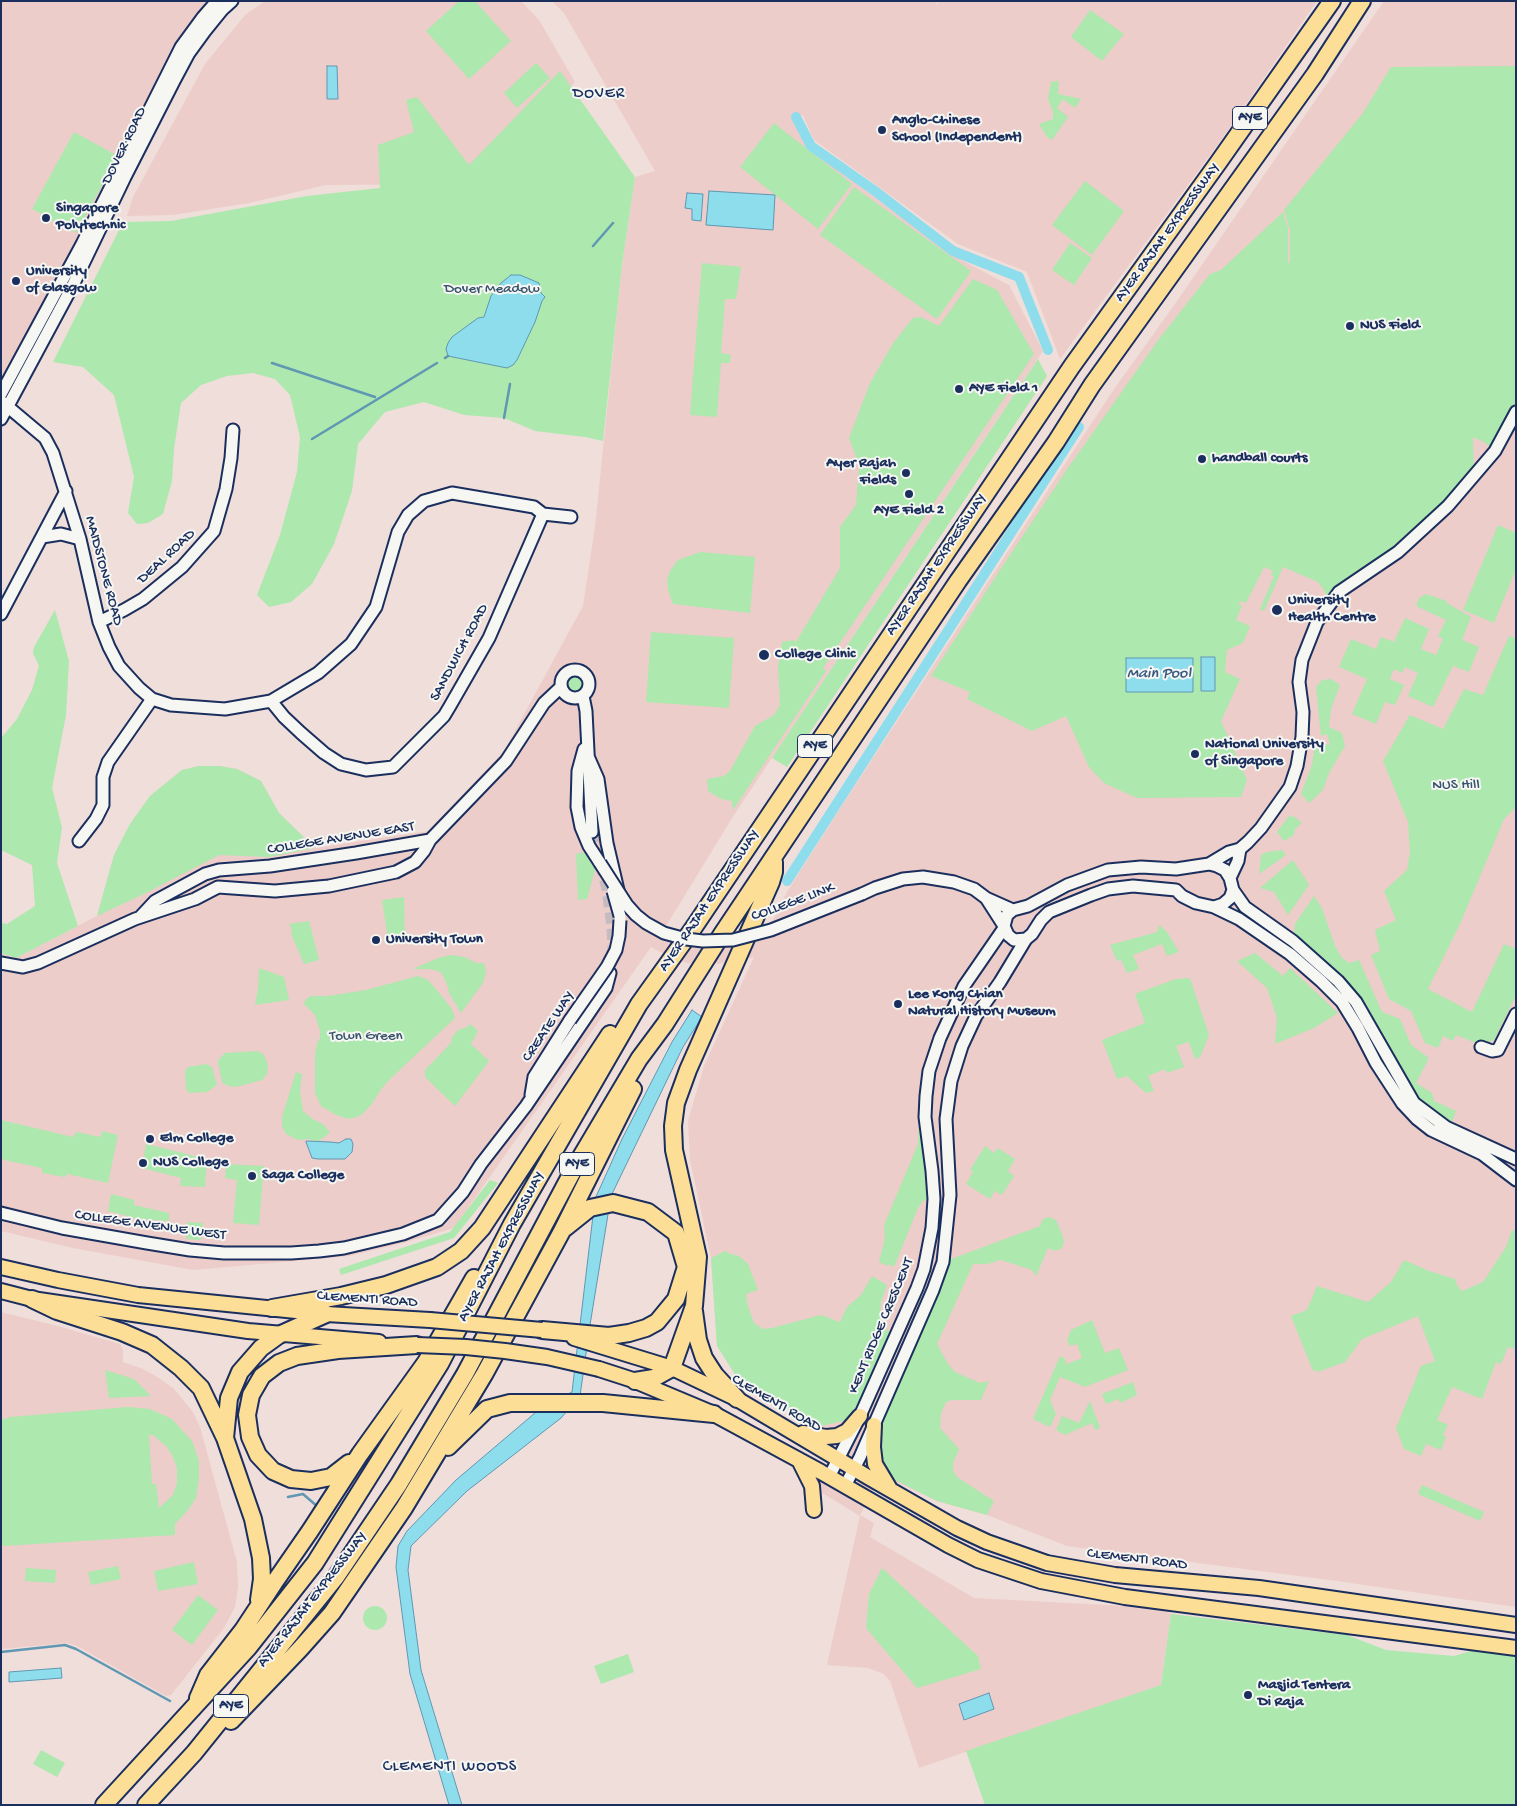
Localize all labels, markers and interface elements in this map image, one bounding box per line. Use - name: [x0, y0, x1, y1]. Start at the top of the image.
- district label: DOVER: [572, 85, 626, 105]
- street label: DOVER ROAD: [99, 105, 151, 187]
- road number: AYE: [1232, 106, 1268, 130]
- place label: Anglo-Chinese School (Independent): [892, 112, 1022, 147]
- marker: Anglo-Chinese School (Independent): [876, 124, 888, 136]
- street label: AYER RAJAH EXPRESSWAY: [1112, 160, 1224, 306]
- place label: Singapore Polytechnic: [56, 200, 125, 235]
- marker: Singapore Polytechnic: [40, 212, 52, 224]
- place label: University of Glasgow: [26, 263, 96, 298]
- marker: University of Glasgow: [10, 275, 22, 287]
- park label: Dover Meadow: [444, 281, 540, 299]
- place label: NUS Field: [1360, 317, 1420, 335]
- marker: NUS Field: [1344, 320, 1356, 332]
- place label: AYE Field 1: [969, 380, 1038, 398]
- marker: AYE Field 1: [953, 383, 965, 395]
- place label: handball courts: [1212, 450, 1308, 468]
- marker: handball courts: [1196, 453, 1208, 465]
- place label: Ayer Rajah Fields: [826, 455, 896, 490]
- marker: Ayer Rajah Fields: [900, 467, 912, 479]
- marker: AYE Field 2: [903, 488, 915, 500]
- street label: AYER RAJAH EXPRESSWAY: [883, 491, 991, 639]
- place label: AYE Field 2: [874, 502, 944, 520]
- street label: MAIDSTONE ROAD: [80, 514, 126, 628]
- street label: DEAL ROAD: [134, 526, 200, 588]
- place label: University Health Centre: [1288, 592, 1376, 627]
- street label: SANDWICH ROAD: [427, 601, 493, 705]
- marker: University Health Centre: [1270, 603, 1284, 617]
- place label: College Clinic: [775, 646, 855, 664]
- marker: College Clinic: [757, 648, 771, 662]
- water label: Main Pool: [1127, 665, 1191, 685]
- road number: AYE: [798, 734, 832, 758]
- place label: National University of Singapore: [1205, 736, 1324, 771]
- marker: National University of Singapore: [1189, 748, 1201, 760]
- park label: NUS Hill: [1432, 777, 1480, 795]
- street label: COLLEGE AVENUE EAST: [266, 818, 416, 860]
- street label: AYER RAJAH EXPRESSWAY: [656, 827, 764, 975]
- street label: COLLEGE LINK: [749, 880, 837, 926]
- place label: University Town: [386, 931, 483, 949]
- marker: University Town: [370, 934, 382, 946]
- place label: Lee Kong Chian Natural History Museum: [908, 986, 1056, 1021]
- street label: CREATE WAY: [519, 988, 579, 1066]
- marker: Lee Kong Chian Natural History Museum: [892, 998, 904, 1010]
- park label: Town Green: [329, 1028, 403, 1046]
- place label: Elm College: [160, 1130, 233, 1148]
- marker: Elm College: [144, 1133, 156, 1145]
- road number: AYE: [560, 1152, 594, 1176]
- place label: NUS College: [153, 1154, 228, 1172]
- marker: NUS College: [137, 1157, 149, 1169]
- place label: Saga College: [262, 1167, 344, 1185]
- street label: AYER RAJAH EXPRESSWAY: [455, 1169, 549, 1325]
- marker: Saga College: [246, 1170, 258, 1182]
- street label: COLLEGE AVENUE WEST: [73, 1206, 227, 1246]
- street label: KENT RIDGE CRESCENT: [845, 1255, 919, 1397]
- street label: CLEMENTI ROAD: [316, 1288, 418, 1312]
- street label: CLEMENTI ROAD: [728, 1371, 824, 1437]
- street label: AYER RAJAH EXPRESSWAY: [254, 1528, 372, 1672]
- street label: CLEMENTI ROAD: [1086, 1545, 1188, 1575]
- place label: Masjid Tentera Di Raja: [1258, 1677, 1350, 1712]
- marker: Masjid Tentera Di Raja: [1242, 1689, 1254, 1701]
- road number: AYE: [214, 1694, 248, 1718]
- district label: CLEMENTI WOODS: [381, 1758, 519, 1778]

